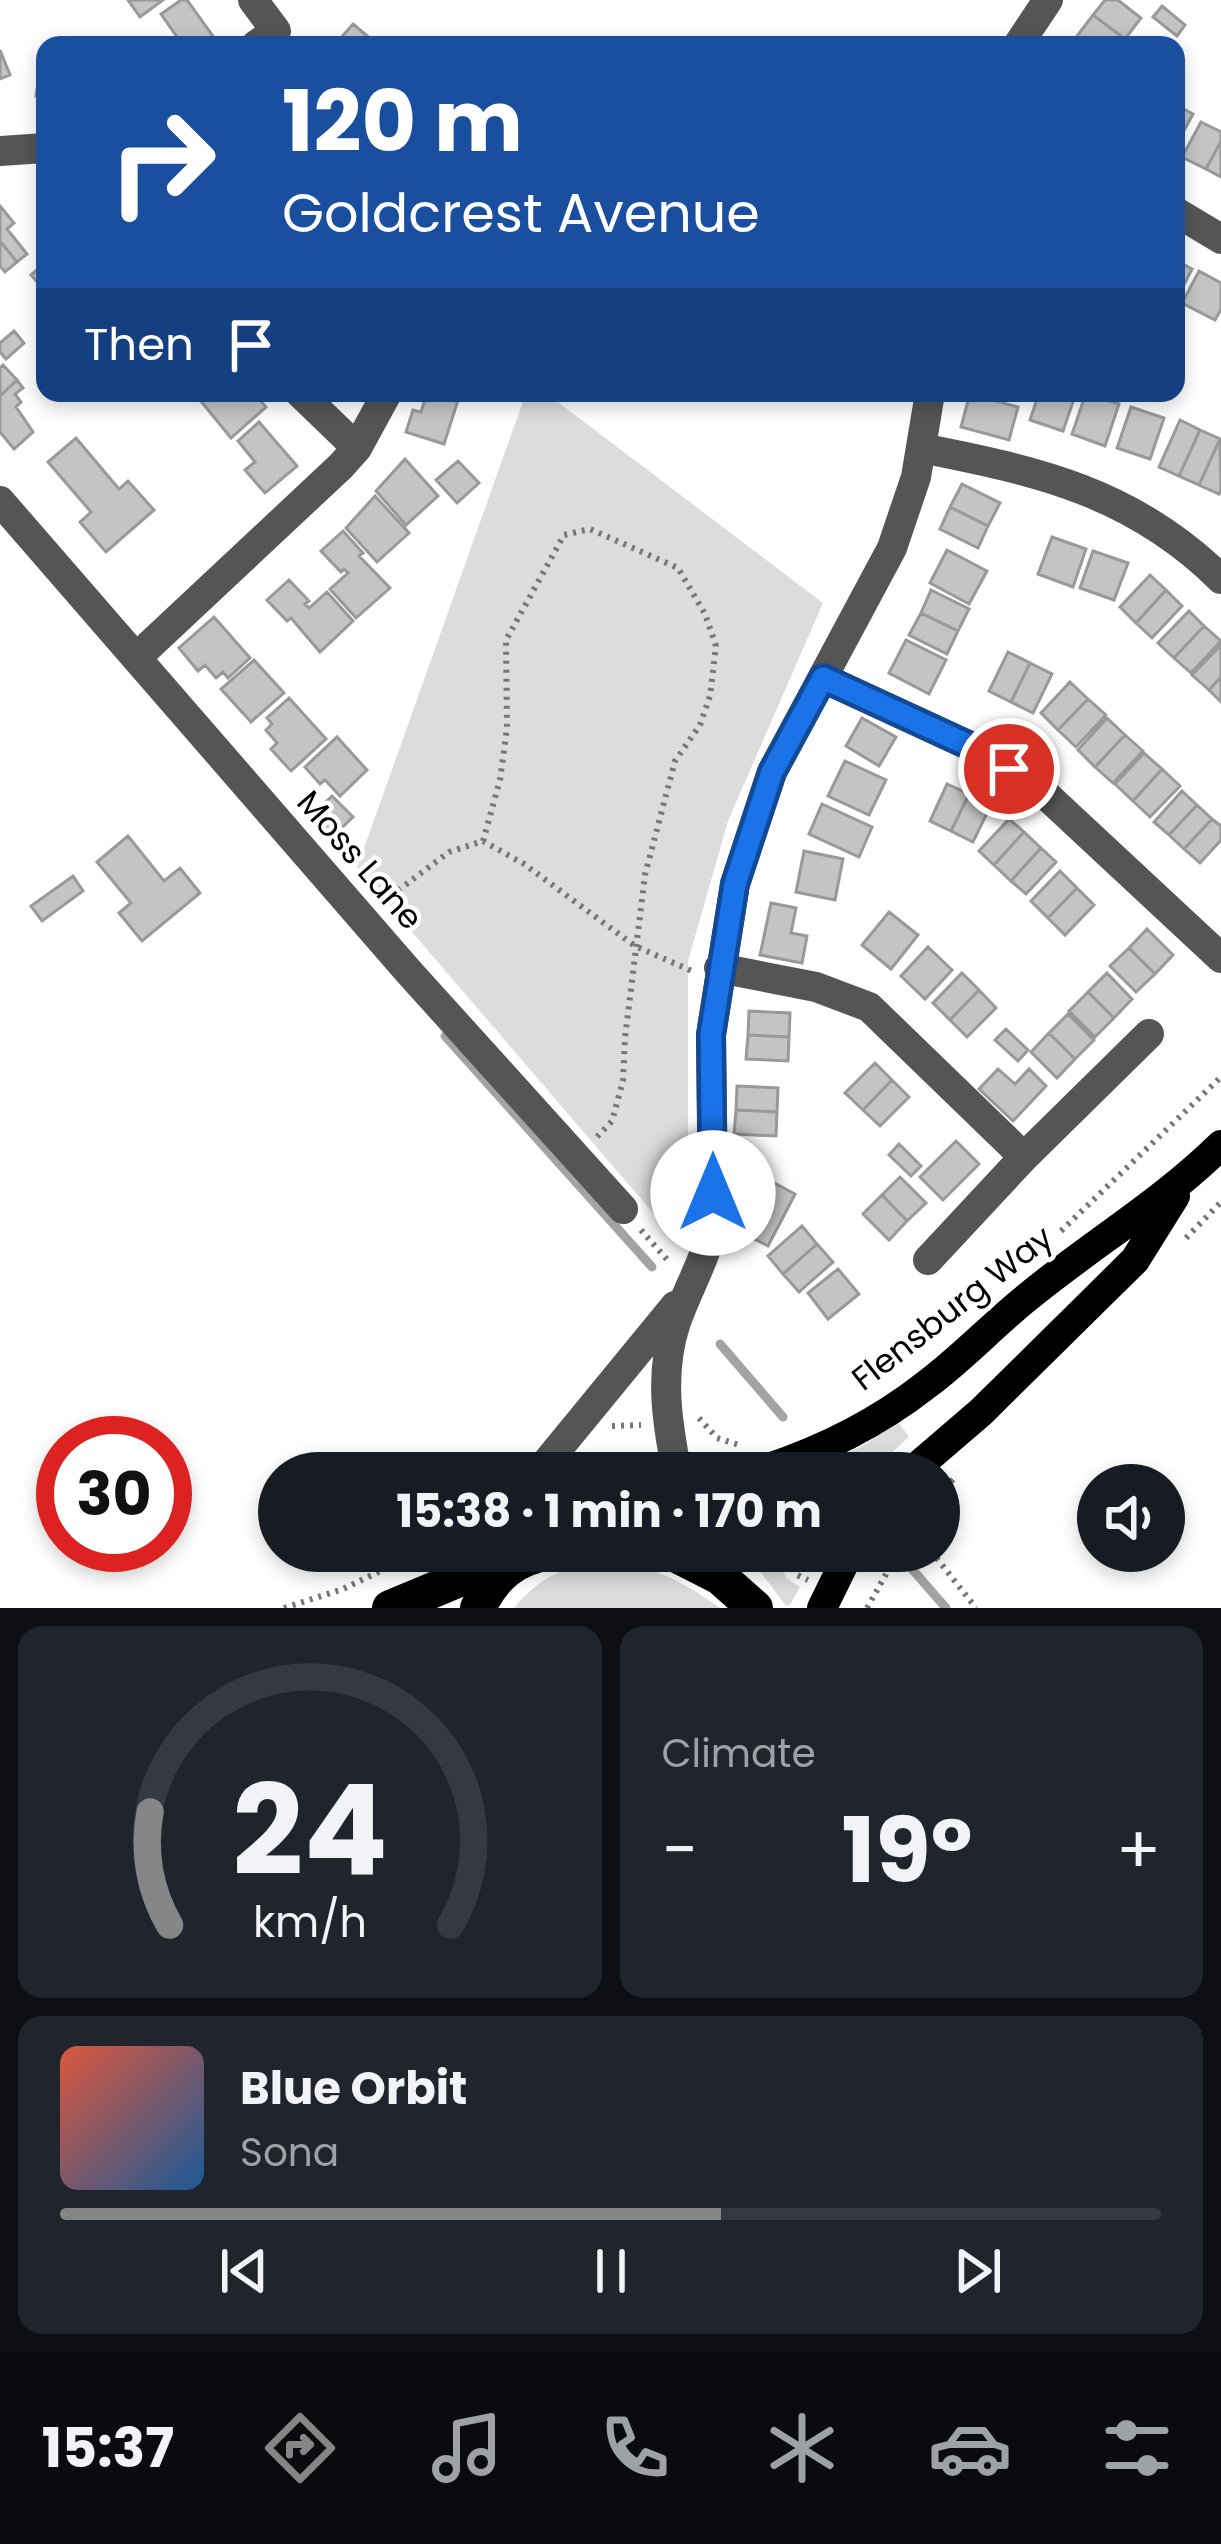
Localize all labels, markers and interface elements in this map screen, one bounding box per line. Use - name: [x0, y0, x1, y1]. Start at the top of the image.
- text: 120 m: [282, 63, 523, 180]
- icon: right: [84, 84, 240, 240]
- text: Goldcrest Avenue: [282, 175, 760, 251]
- icon: arrive: [218, 312, 284, 378]
- text: Then: [84, 313, 194, 376]
- pin: [958, 718, 1060, 820]
- icon: arrive: [976, 736, 1042, 802]
- street label: Moss Lane: [286, 780, 434, 940]
- position arrow: [650, 1130, 776, 1256]
- street label: Flensburg Way: [842, 1214, 1063, 1401]
- speed limit sign: 30: [36, 1416, 192, 1572]
- map controls: [1077, 1464, 1185, 1572]
- button: sound: [1077, 1464, 1185, 1572]
- text: 15:38 · 1 min · 170 m: [396, 1480, 822, 1543]
- text: Climate: [662, 1726, 816, 1781]
- text: 24: [232, 1743, 388, 1918]
- text: 19°: [841, 1787, 972, 1914]
- text: −: [662, 1804, 698, 1896]
- text: +: [1116, 1804, 1161, 1896]
- text: km/h: [253, 1892, 367, 1952]
- text: Blue Orbit: [240, 2057, 467, 2120]
- text: Sona: [240, 2125, 339, 2180]
- icon: previous: [211, 2238, 277, 2304]
- icon: pause: [578, 2238, 644, 2304]
- icon: next: [945, 2238, 1011, 2304]
- icon: directions: [258, 2406, 342, 2490]
- icon: music: [425, 2406, 509, 2490]
- icon: phone: [593, 2406, 677, 2490]
- icon: climate: [760, 2406, 844, 2490]
- icon: car: [928, 2406, 1012, 2490]
- icon: filters: [1095, 2406, 1179, 2490]
- text: 15:37: [42, 2410, 174, 2486]

